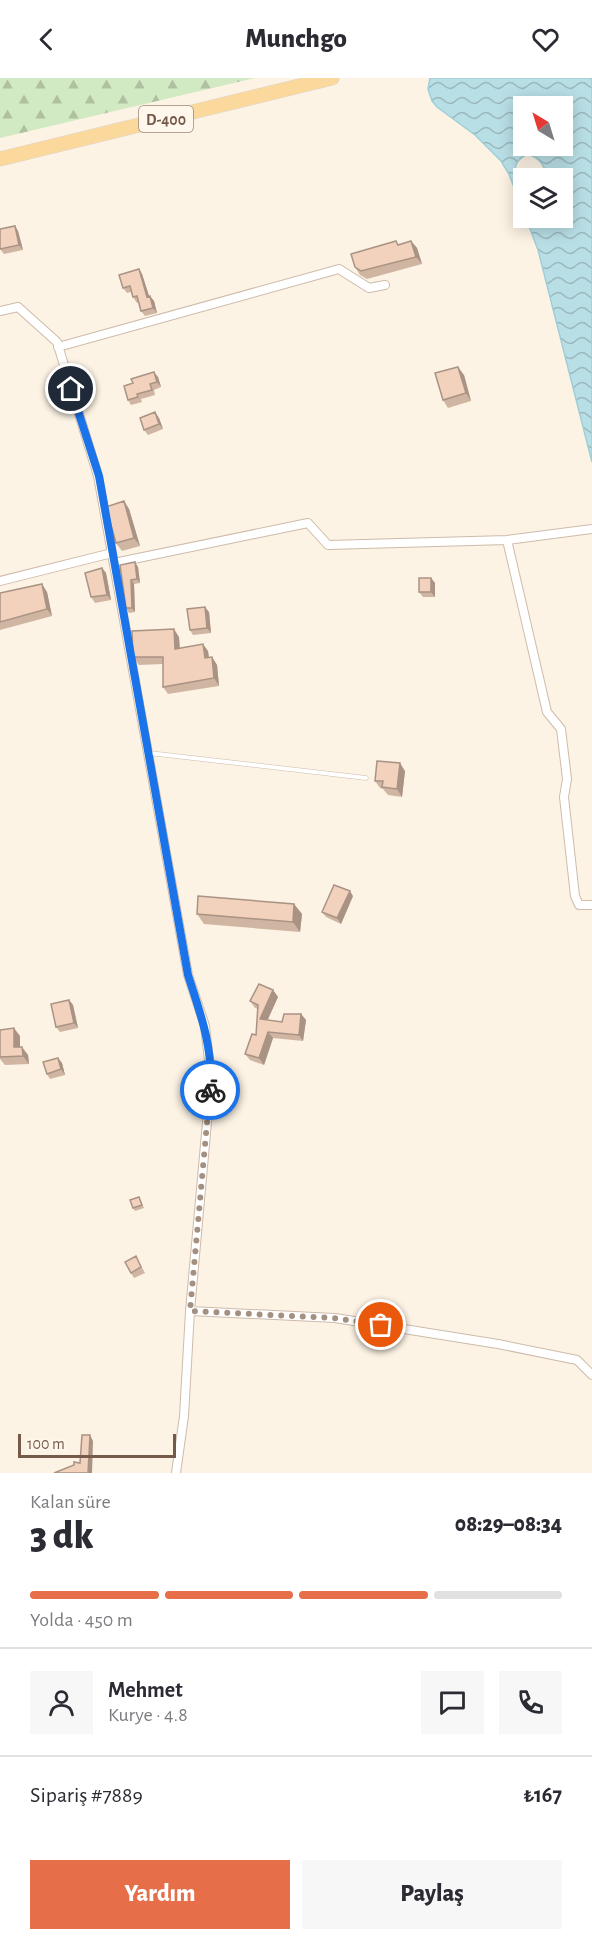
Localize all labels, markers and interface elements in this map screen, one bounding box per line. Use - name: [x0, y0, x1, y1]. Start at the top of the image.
- icon: back: [30, 23, 63, 56]
- icon: heart: [529, 23, 562, 56]
- text: Munchgo: [245, 25, 347, 52]
- north arrow: [513, 96, 573, 156]
- map controls: [513, 96, 573, 228]
- road number: D-400: [139, 106, 193, 132]
- button: layers: [513, 168, 573, 228]
- pin: [45, 363, 96, 414]
- icon: home: [54, 372, 87, 405]
- courier: [180, 1060, 240, 1120]
- icon: bike: [194, 1074, 227, 1107]
- pin: [355, 1299, 406, 1350]
- icon: bag: [364, 1308, 397, 1341]
- scale bar: [18, 1431, 176, 1458]
- text: 100 m: [27, 1436, 65, 1452]
- text: Kalan süre: [30, 1492, 111, 1512]
- text: 08:29–08:34: [455, 1513, 562, 1535]
- text: 3 dk: [30, 1517, 94, 1556]
- text: Yolda · 450 m: [30, 1610, 133, 1630]
- button: person: [30, 1671, 93, 1734]
- button: chat: [421, 1671, 484, 1734]
- button: phone: [499, 1671, 562, 1734]
- text: Mehmet: [108, 1679, 183, 1701]
- text: Kurye · 4.8: [108, 1705, 188, 1725]
- text: Sipariş #7889: [30, 1784, 143, 1806]
- text: ₺167: [524, 1784, 562, 1806]
- button: Yardım: [30, 1860, 290, 1929]
- button: Paylaş: [302, 1860, 562, 1929]

